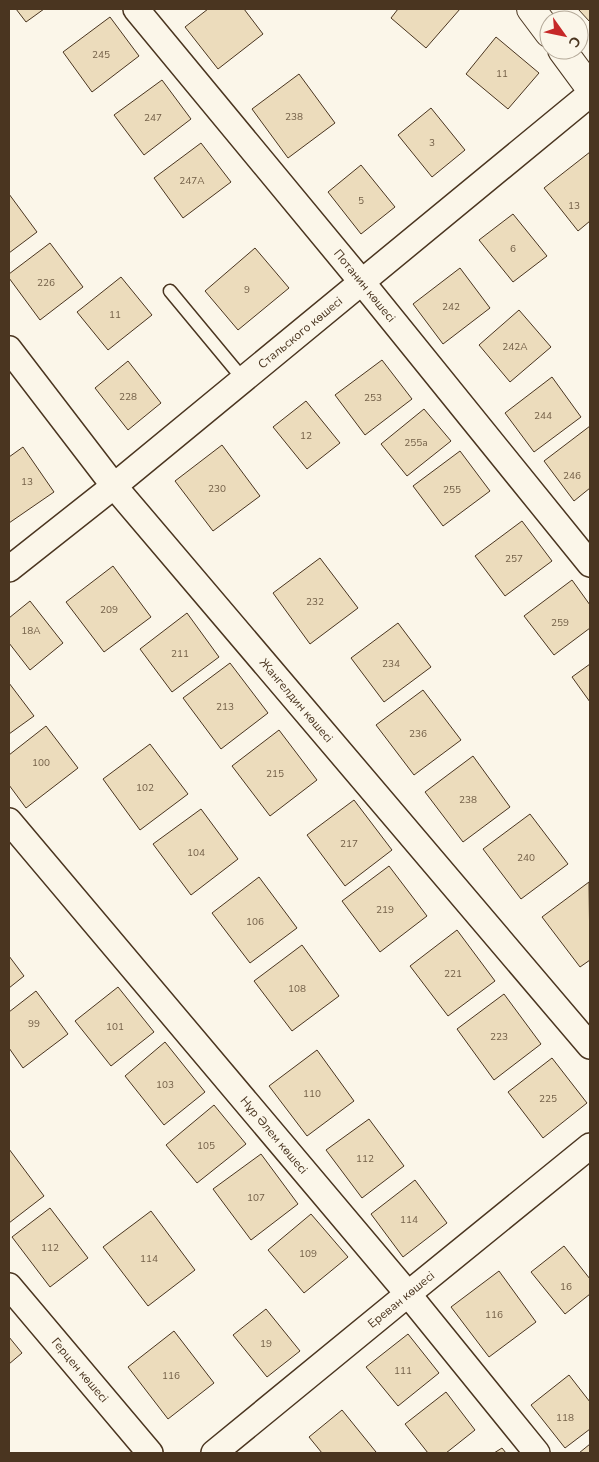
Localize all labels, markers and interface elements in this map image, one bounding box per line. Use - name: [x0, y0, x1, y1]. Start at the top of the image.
- north arrow: [539, 10, 589, 60]
- text: С: [564, 33, 585, 51]
- house number: 245: [92, 48, 110, 62]
- house number: 11: [496, 67, 508, 81]
- house number: 238: [285, 110, 303, 124]
- house number: 247: [144, 111, 162, 125]
- house number: 3: [429, 136, 435, 150]
- house number: 247А: [179, 174, 205, 188]
- house number: 5: [358, 194, 364, 208]
- house number: 13: [568, 199, 580, 213]
- house number: 6: [510, 242, 516, 256]
- street label: Потанин көшесі: [330, 246, 399, 326]
- house number: 226: [37, 276, 55, 290]
- house number: 9: [244, 283, 250, 297]
- street label: Стальского көшесі: [255, 293, 346, 372]
- house number: 242: [442, 300, 460, 314]
- house number: 11: [109, 308, 121, 322]
- house number: 242А: [502, 340, 528, 354]
- house number: 228: [119, 390, 137, 404]
- house number: 253: [364, 391, 382, 405]
- house number: 244: [534, 409, 552, 423]
- house number: 12: [300, 429, 312, 443]
- house number: 255а: [404, 436, 428, 450]
- house number: 246: [563, 469, 581, 483]
- house number: 13: [21, 475, 33, 489]
- house number: 230: [208, 482, 226, 496]
- house number: 255: [443, 483, 461, 497]
- house number: 257: [505, 552, 523, 566]
- house number: 232: [306, 595, 324, 609]
- house number: 209: [100, 603, 118, 617]
- house number: 259: [551, 616, 569, 630]
- house number: 18А: [21, 624, 41, 638]
- house number: 211: [171, 647, 189, 661]
- street label: Жангелдин көшесі: [256, 655, 337, 746]
- house number: 234: [382, 657, 400, 671]
- house number: 213: [216, 700, 234, 714]
- house number: 236: [409, 727, 427, 741]
- house number: 100: [32, 756, 50, 770]
- house number: 215: [266, 767, 284, 781]
- house number: 102: [136, 781, 154, 795]
- house number: 238: [459, 793, 477, 807]
- house number: 217: [340, 837, 358, 851]
- house number: 104: [187, 846, 205, 860]
- house number: 240: [517, 851, 535, 865]
- house number: 219: [376, 903, 394, 917]
- house number: 106: [246, 915, 264, 929]
- house number: 221: [444, 967, 462, 981]
- house number: 108: [288, 982, 306, 996]
- house number: 99: [28, 1017, 40, 1031]
- house number: 101: [106, 1020, 124, 1034]
- house number: 223: [490, 1030, 508, 1044]
- house number: 103: [156, 1078, 174, 1092]
- house number: 110: [303, 1087, 321, 1101]
- house number: 225: [539, 1092, 557, 1106]
- street label: Нұр Әлем көшесі: [237, 1093, 311, 1177]
- house number: 105: [197, 1139, 215, 1153]
- house number: 112: [356, 1152, 374, 1166]
- house number: 107: [247, 1191, 265, 1205]
- house number: 114: [400, 1213, 418, 1227]
- house number: 112: [41, 1241, 59, 1255]
- house number: 109: [299, 1247, 317, 1261]
- house number: 114: [140, 1252, 158, 1266]
- street label: Ереван көшесі: [365, 1268, 438, 1332]
- house number: 16: [560, 1280, 572, 1294]
- house number: 116: [485, 1308, 503, 1322]
- street label: Герцен көшесі: [48, 1334, 112, 1406]
- house number: 19: [260, 1337, 272, 1351]
- house number: 111: [394, 1364, 412, 1378]
- house number: 116: [162, 1369, 180, 1383]
- house number: 118: [556, 1411, 574, 1425]

